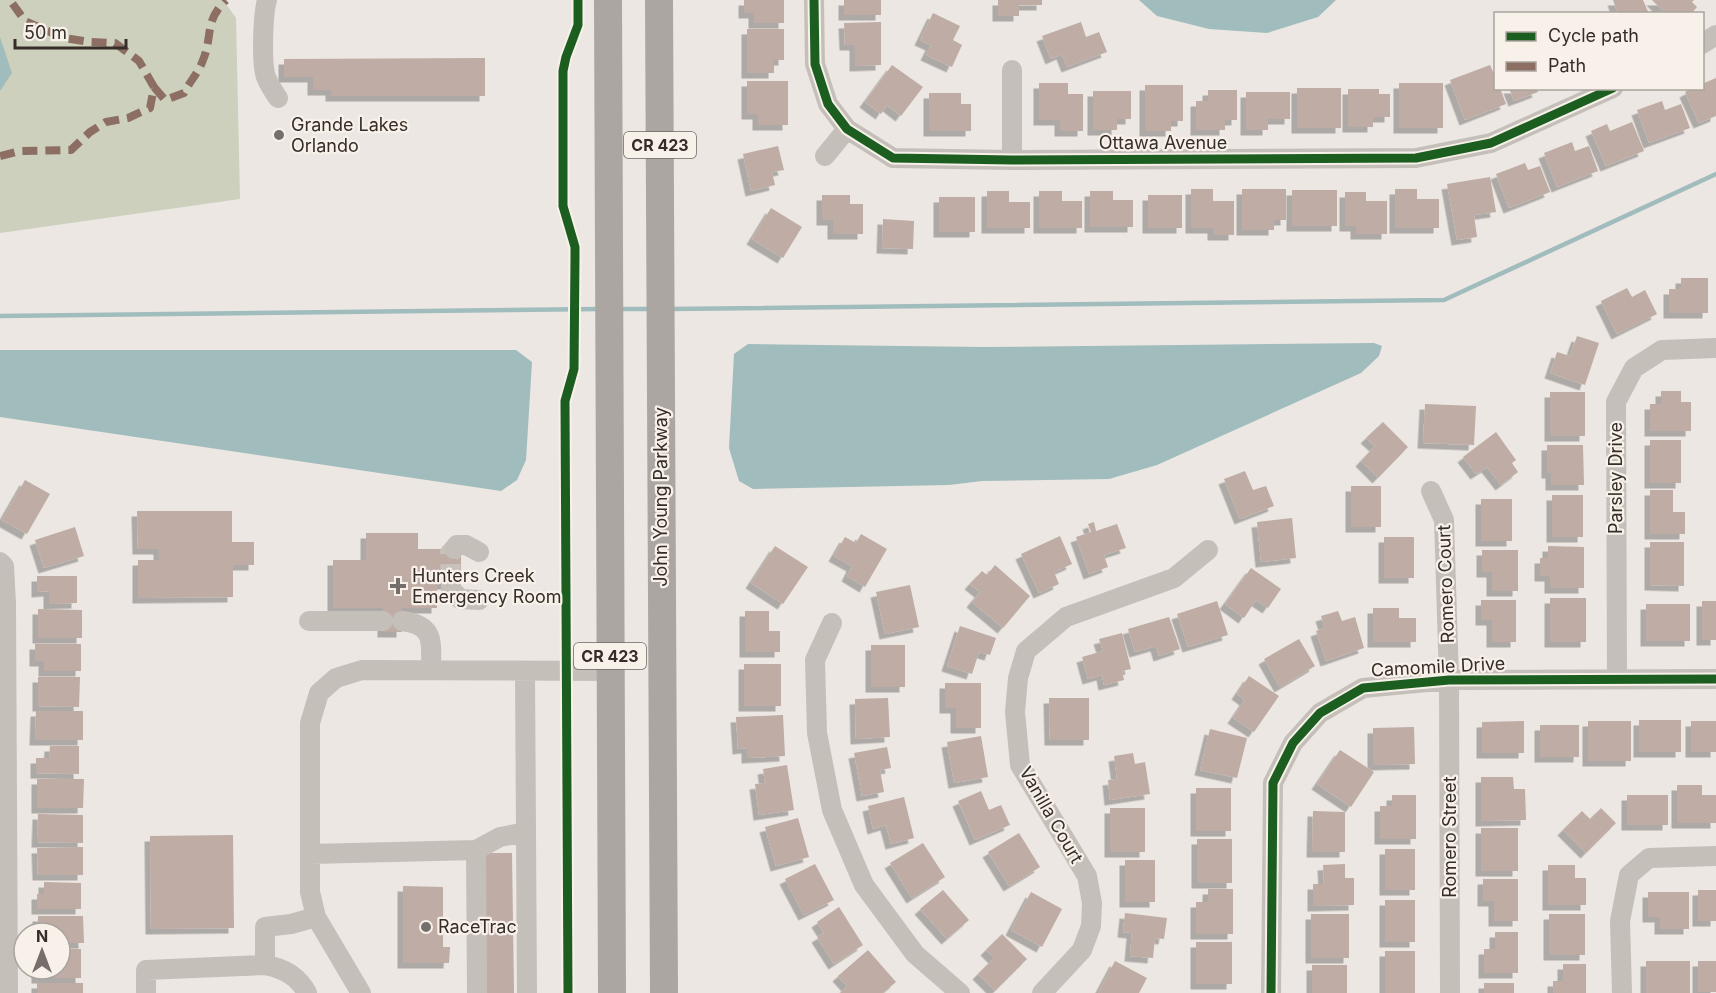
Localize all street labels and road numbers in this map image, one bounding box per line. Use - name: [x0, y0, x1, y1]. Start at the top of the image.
- road number: CR 423: [624, 132, 696, 158]
- street label: Ottawa Avenue: [1099, 132, 1227, 153]
- street label: John Young Parkway: [650, 407, 671, 587]
- street label: Parsley Drive: [1605, 422, 1626, 534]
- street label: Romero Court: [1433, 524, 1458, 643]
- road number: CR 423: [574, 643, 646, 669]
- street label: Camomile Drive: [1370, 652, 1506, 681]
- street label: Vanilla Court: [1015, 763, 1088, 867]
- street label: Romero Street: [1439, 776, 1460, 898]

